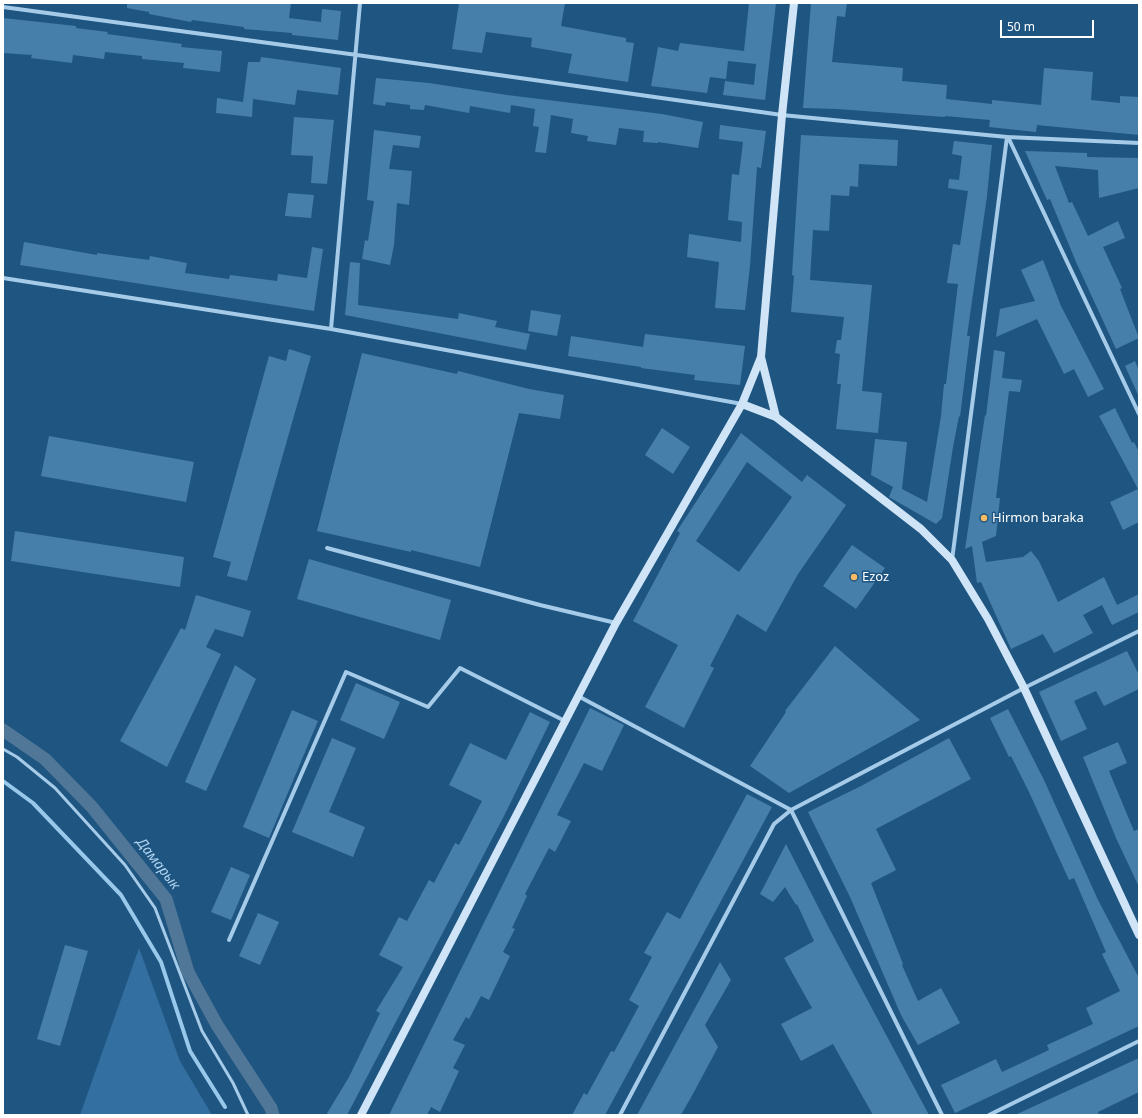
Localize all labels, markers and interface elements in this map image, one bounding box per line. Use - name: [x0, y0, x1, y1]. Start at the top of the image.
- scale bar: [1002, 12, 1096, 38]
- text: 50 m: [1007, 18, 1035, 35]
- place label: Hirmon baraka: [992, 510, 1084, 526]
- marker: Hirmon baraka: [979, 513, 989, 523]
- place label: Ezoz: [862, 569, 889, 585]
- marker: Ezoz: [849, 572, 859, 582]
- water label: Дамарык: [133, 835, 183, 893]

